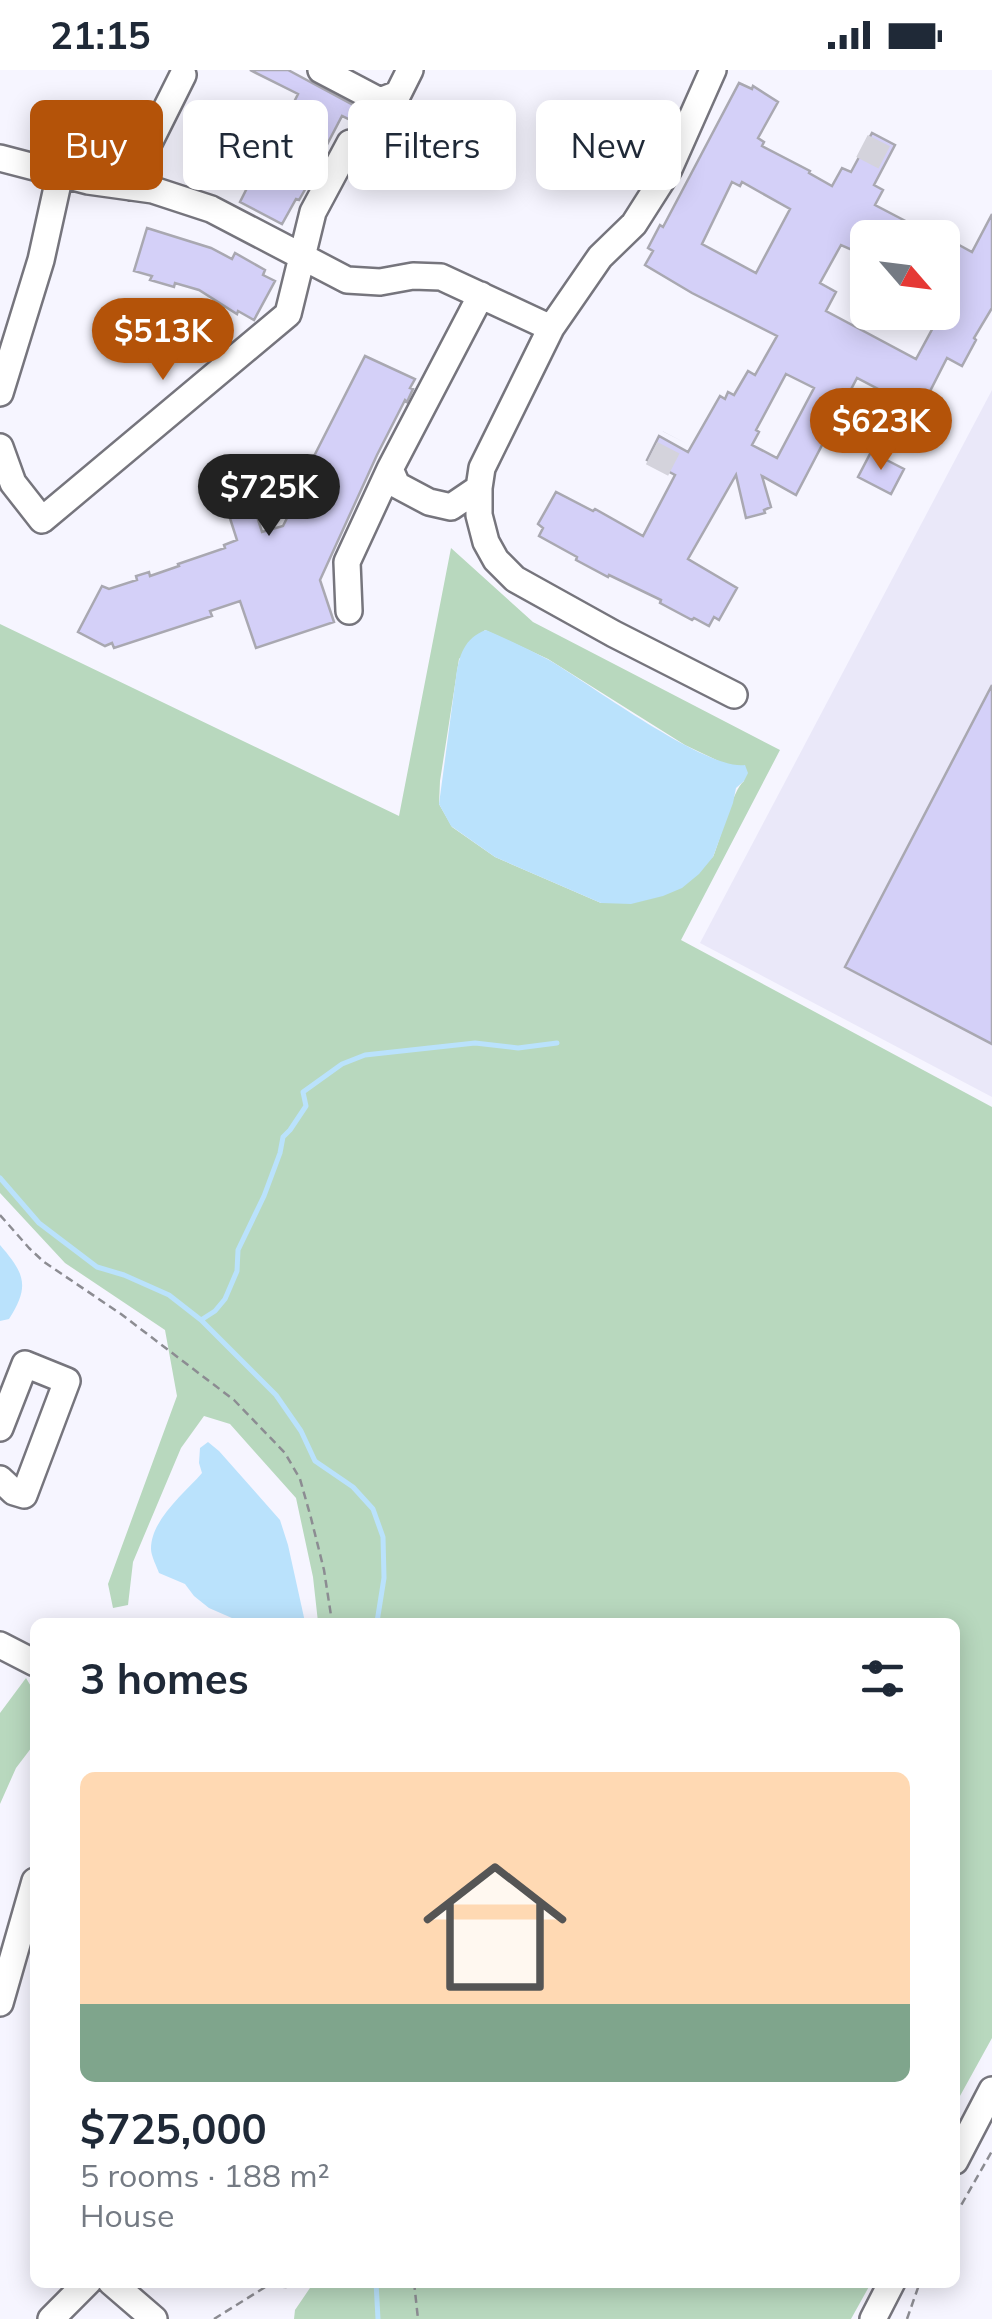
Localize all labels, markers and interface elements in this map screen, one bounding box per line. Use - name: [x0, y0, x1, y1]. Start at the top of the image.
- text: 21:15: [50, 11, 151, 59]
- chip: Buy: [30, 100, 163, 190]
- chip: Rent: [183, 100, 328, 190]
- chip: Filters: [348, 100, 516, 190]
- chip: New: [536, 100, 681, 190]
- north arrow: [850, 220, 960, 330]
- map controls: [850, 220, 960, 330]
- pin: $513K: [93, 298, 233, 383]
- text: $513K: [114, 310, 212, 350]
- pin: $623K: [811, 388, 951, 473]
- text: $623K: [832, 400, 930, 440]
- pin: $725K: [199, 454, 339, 539]
- text: $725K: [220, 466, 318, 506]
- icon: filters: [855, 1651, 910, 1706]
- text: 3 homes: [80, 1652, 249, 1705]
- icon: home: [405, 1837, 585, 2017]
- text: $725,000: [80, 2102, 267, 2155]
- text: 5 rooms · 188 m²: [80, 2155, 330, 2195]
- text: House: [80, 2195, 175, 2235]

